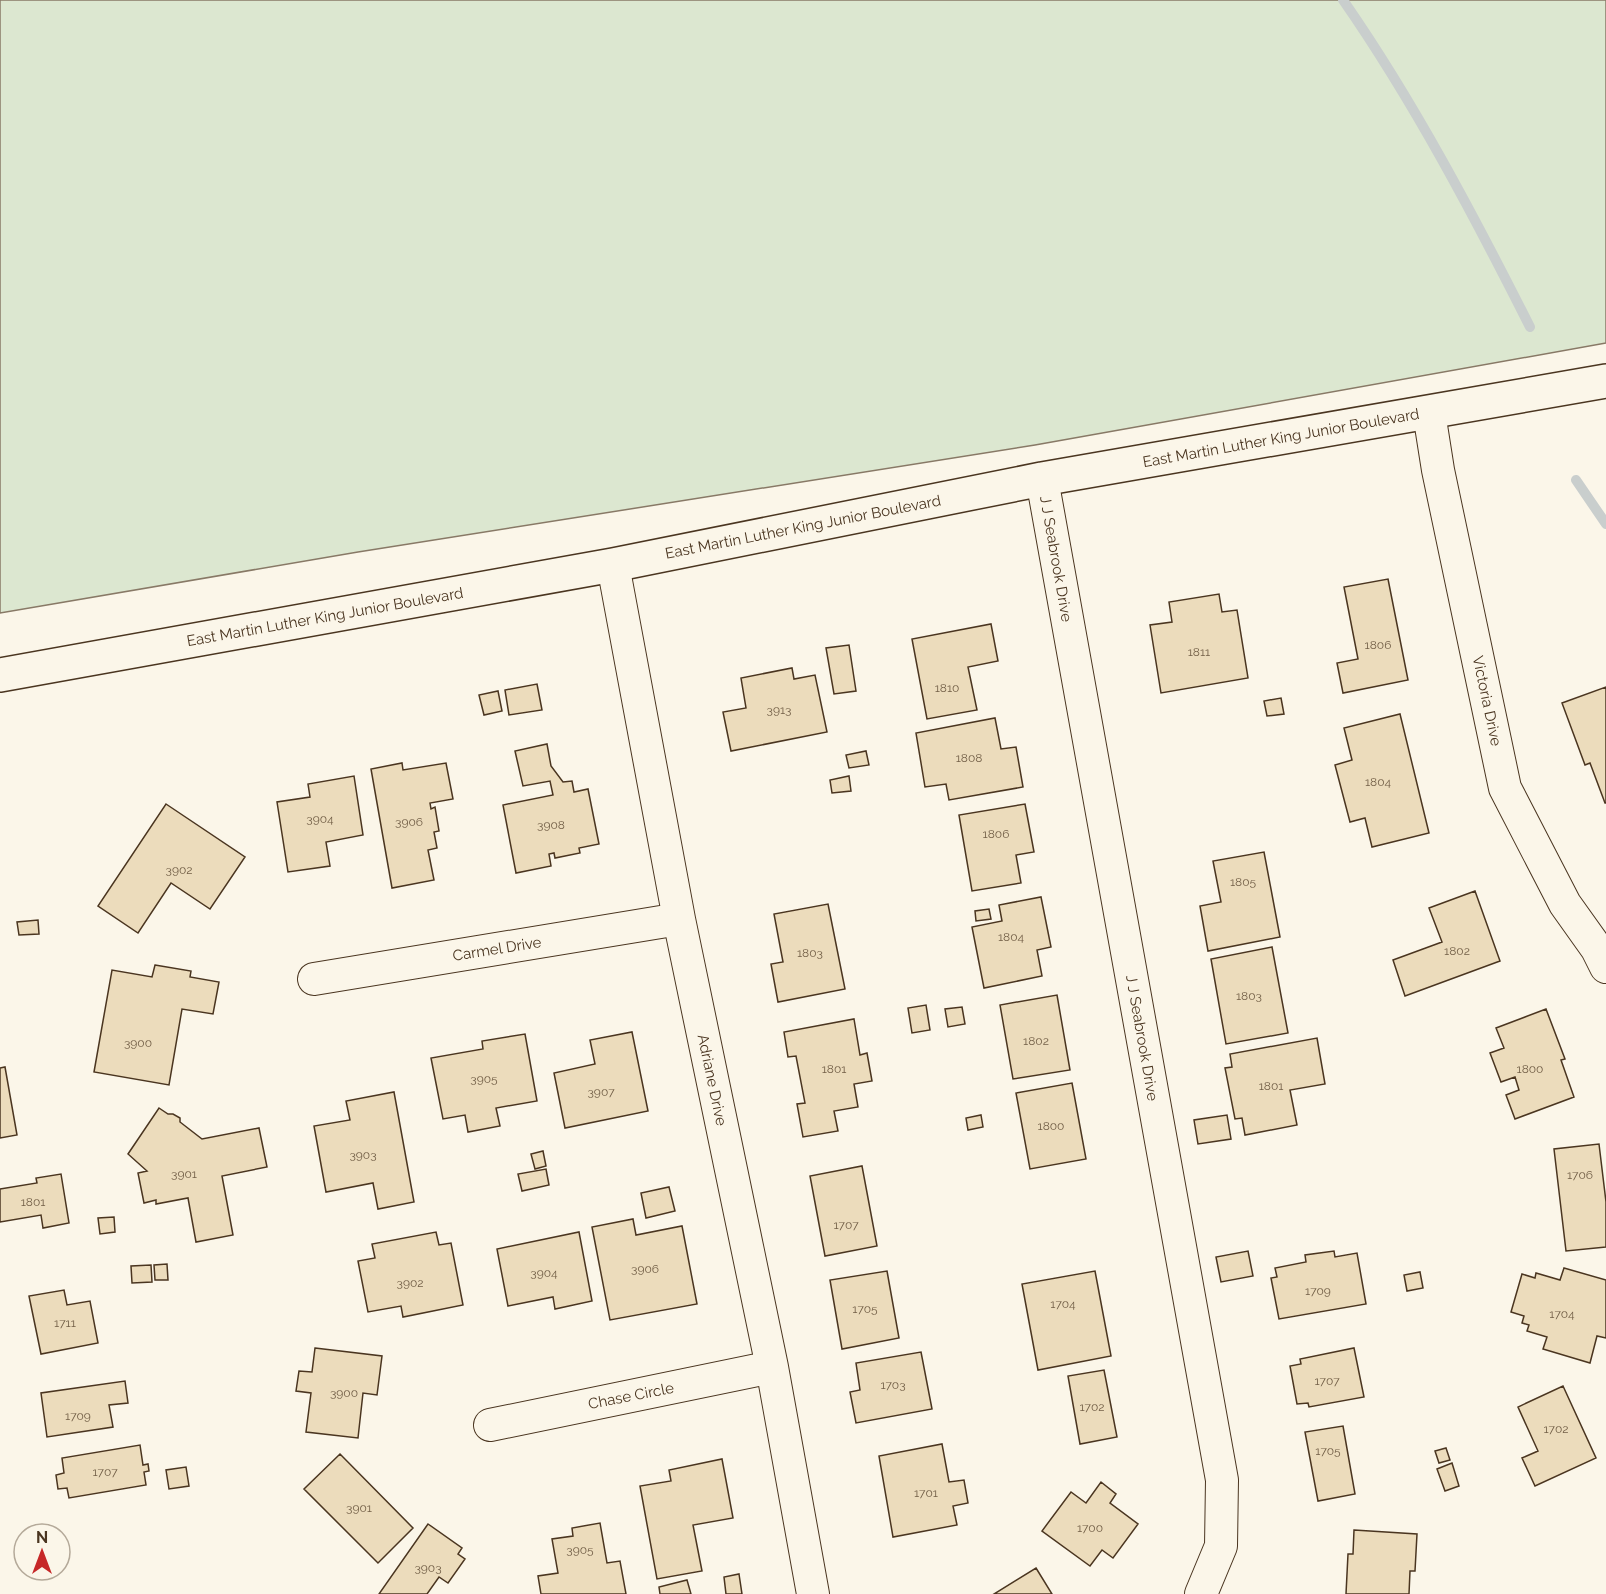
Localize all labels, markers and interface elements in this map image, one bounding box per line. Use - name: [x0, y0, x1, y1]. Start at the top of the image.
- street label: East Martin Luther King Junior Boulevard: [1141, 405, 1421, 471]
- street label: East Martin Luther King Junior Boulevard: [664, 491, 942, 563]
- street label: J J Seabrook Drive: [1036, 495, 1076, 624]
- street label: East Martin Luther King Junior Boulevard: [185, 584, 465, 650]
- house number: 1806: [1365, 638, 1391, 652]
- house number: 1811: [1188, 645, 1210, 659]
- street label: Victoria Drive: [1469, 654, 1505, 748]
- house number: 1810: [935, 681, 959, 695]
- house number: 3913: [767, 703, 791, 717]
- house number: 1808: [956, 751, 982, 765]
- house number: 1804: [1365, 775, 1392, 789]
- house number: 3904: [306, 812, 334, 826]
- house number: 3906: [395, 815, 423, 829]
- house number: 3908: [537, 818, 565, 832]
- house number: 1806: [983, 827, 1009, 841]
- house number: 3902: [165, 863, 193, 877]
- house number: 1805: [1230, 875, 1257, 889]
- house number: 1804: [998, 930, 1025, 944]
- street label: Carmel Drive: [451, 933, 543, 965]
- house number: 1802: [1444, 944, 1470, 958]
- house number: 1803: [797, 946, 823, 960]
- street label: J J Seabrook Drive: [1122, 974, 1162, 1103]
- house number: 1803: [1236, 989, 1262, 1003]
- street label: Adriane Drive: [694, 1033, 731, 1128]
- house number: 1802: [1023, 1034, 1049, 1048]
- house number: 3900: [124, 1036, 152, 1050]
- house number: 1801: [822, 1062, 846, 1076]
- house number: 1800: [1517, 1062, 1543, 1076]
- house number: 3905: [470, 1072, 498, 1086]
- house number: 1801: [1259, 1079, 1283, 1093]
- house number: 3907: [587, 1085, 615, 1099]
- house number: 1800: [1038, 1119, 1064, 1133]
- house number: 3903: [349, 1148, 377, 1162]
- house number: 3901: [171, 1167, 197, 1181]
- house number: 1706: [1567, 1168, 1593, 1182]
- house number: 1801: [21, 1195, 45, 1209]
- house number: 1707: [833, 1218, 859, 1232]
- house number: 3906: [631, 1262, 659, 1276]
- house number: 3904: [530, 1266, 558, 1280]
- house number: 3902: [396, 1276, 424, 1290]
- house number: 1709: [1305, 1284, 1331, 1298]
- house number: 1704: [1050, 1297, 1076, 1311]
- house number: 1705: [852, 1302, 878, 1316]
- house number: 1704: [1549, 1307, 1575, 1321]
- house number: 1711: [54, 1316, 76, 1330]
- house number: 1707: [1314, 1374, 1340, 1388]
- house number: 1703: [880, 1378, 906, 1392]
- street label: Chase Circle: [587, 1379, 676, 1413]
- house number: 3900: [330, 1386, 358, 1400]
- house number: 1702: [1079, 1400, 1105, 1414]
- house number: 1709: [65, 1409, 91, 1423]
- house number: 1702: [1543, 1422, 1569, 1436]
- house number: 1705: [1315, 1444, 1341, 1458]
- house number: 1707: [92, 1465, 118, 1479]
- house number: 1701: [914, 1486, 938, 1500]
- house number: 3901: [346, 1501, 372, 1515]
- house number: 1700: [1077, 1521, 1103, 1535]
- north arrow: [12, 1522, 72, 1582]
- text: N: [36, 1528, 48, 1547]
- house number: 3905: [566, 1543, 594, 1557]
- house number: 3903: [414, 1561, 442, 1575]

